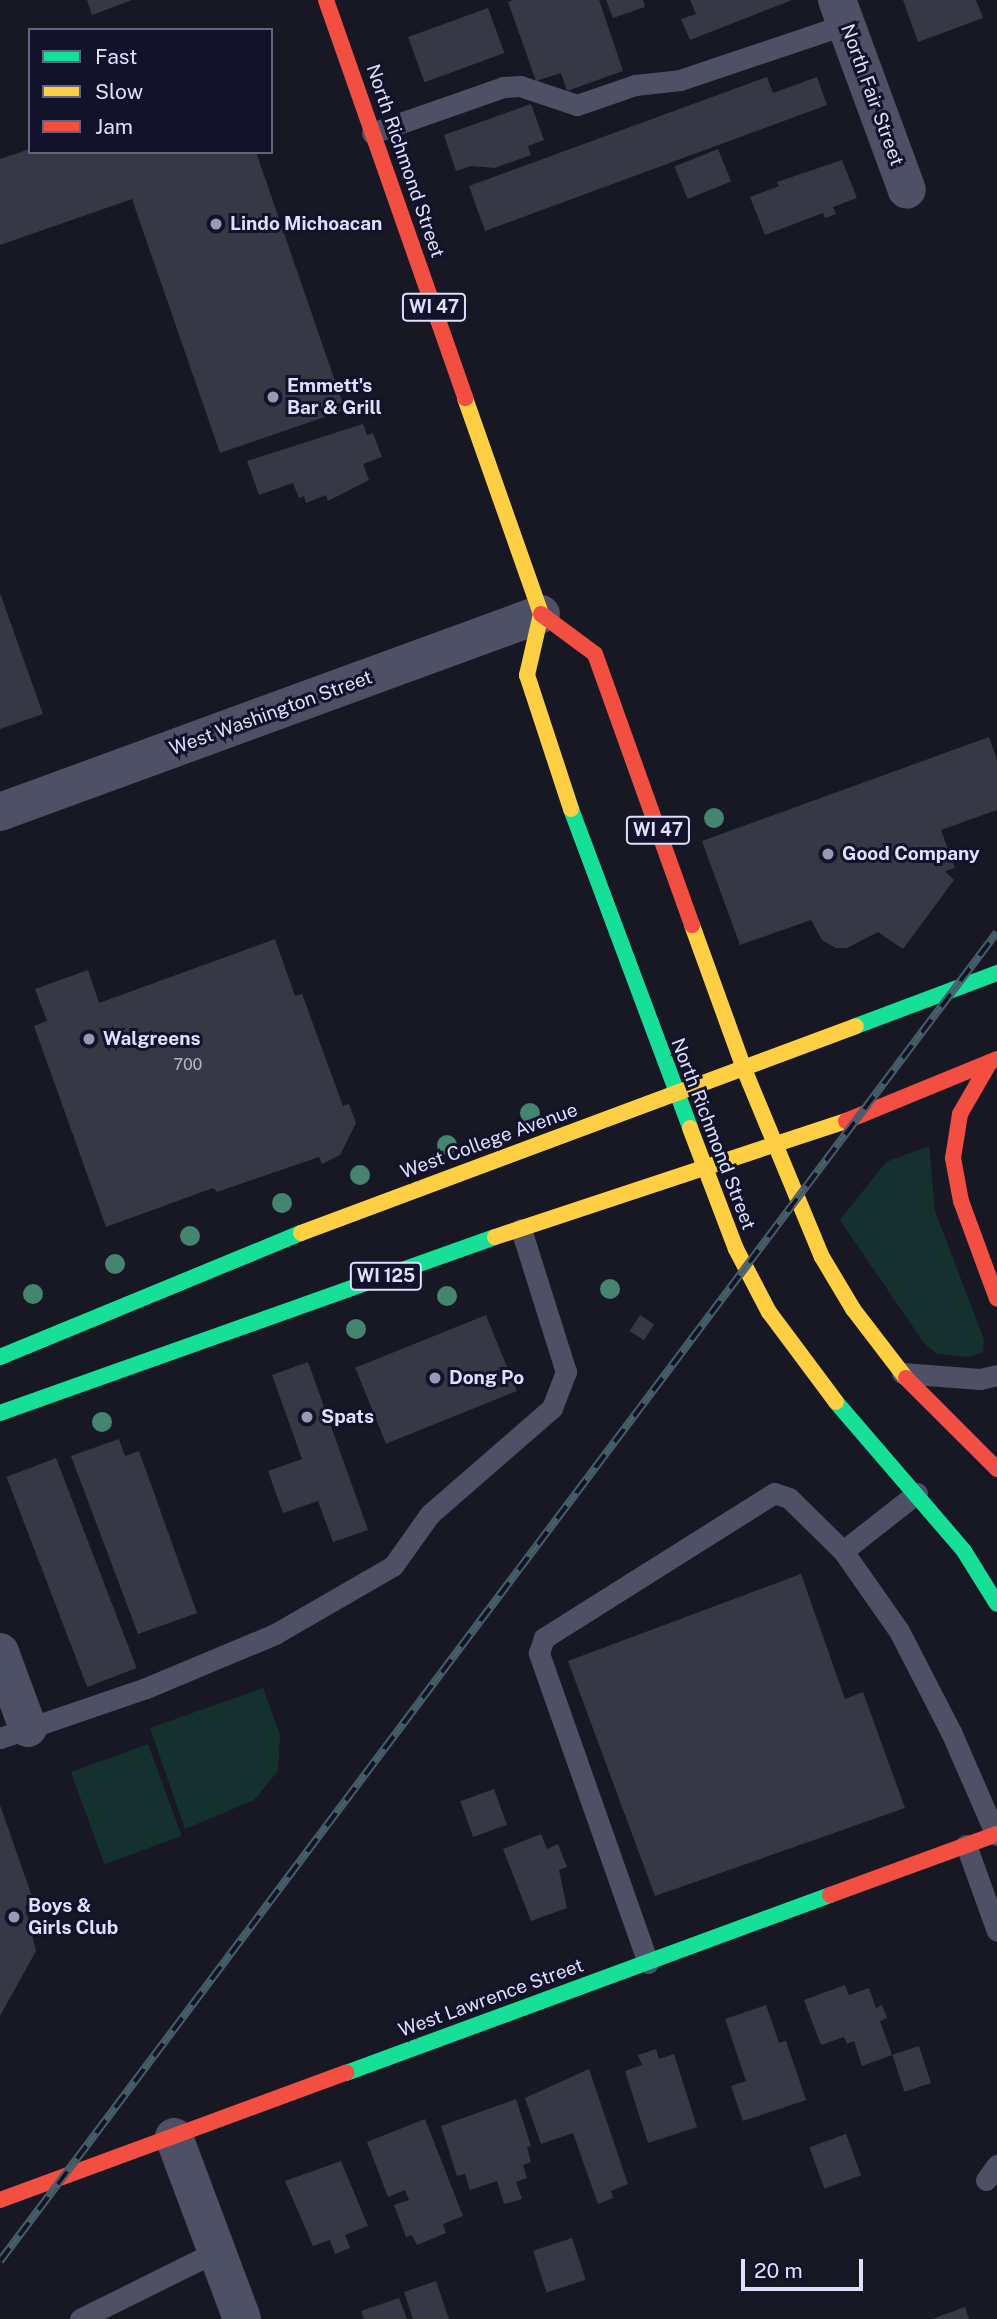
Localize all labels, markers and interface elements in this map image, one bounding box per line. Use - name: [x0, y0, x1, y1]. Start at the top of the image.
- street label: North Fair Street: [836, 21, 908, 169]
- legend: [28, 28, 273, 154]
- text: Fast: [95, 44, 137, 69]
- street label: North Richmond Street: [361, 61, 449, 261]
- text: Slow: [95, 79, 143, 104]
- text: Jam: [95, 114, 133, 139]
- place label: Lindo Michoacan: [230, 213, 382, 235]
- marker: Lindo Michoacan: [208, 216, 224, 232]
- road number: WI 47: [401, 292, 467, 321]
- place label: Emmett's Bar & Grill: [287, 375, 382, 419]
- marker: Emmett's Bar & Grill: [265, 389, 281, 405]
- street label: West Washington Street: [166, 666, 376, 760]
- road number: WI 47: [625, 816, 691, 844]
- place label: Good Company: [842, 843, 980, 865]
- marker: Good Company: [820, 846, 836, 862]
- place label: Walgreens: [103, 1028, 200, 1050]
- marker: Walgreens: [81, 1031, 97, 1047]
- street label: North Richmond Street: [666, 1035, 760, 1233]
- house number: 700: [174, 1055, 202, 1075]
- street label: West College Avenue: [397, 1098, 581, 1184]
- road number: WI 125: [349, 1261, 423, 1290]
- place label: Dong Po: [449, 1367, 524, 1389]
- marker: Dong Po: [427, 1370, 443, 1386]
- place label: Spats: [321, 1406, 374, 1428]
- marker: Spats: [299, 1409, 315, 1425]
- place label: Boys & Girls Club: [28, 1895, 118, 1939]
- marker: Boys & Girls Club: [6, 1909, 22, 1925]
- street label: West Lawrence Street: [395, 1954, 587, 2042]
- scale bar: [745, 2246, 867, 2290]
- text: 20 m: [754, 2258, 803, 2283]

